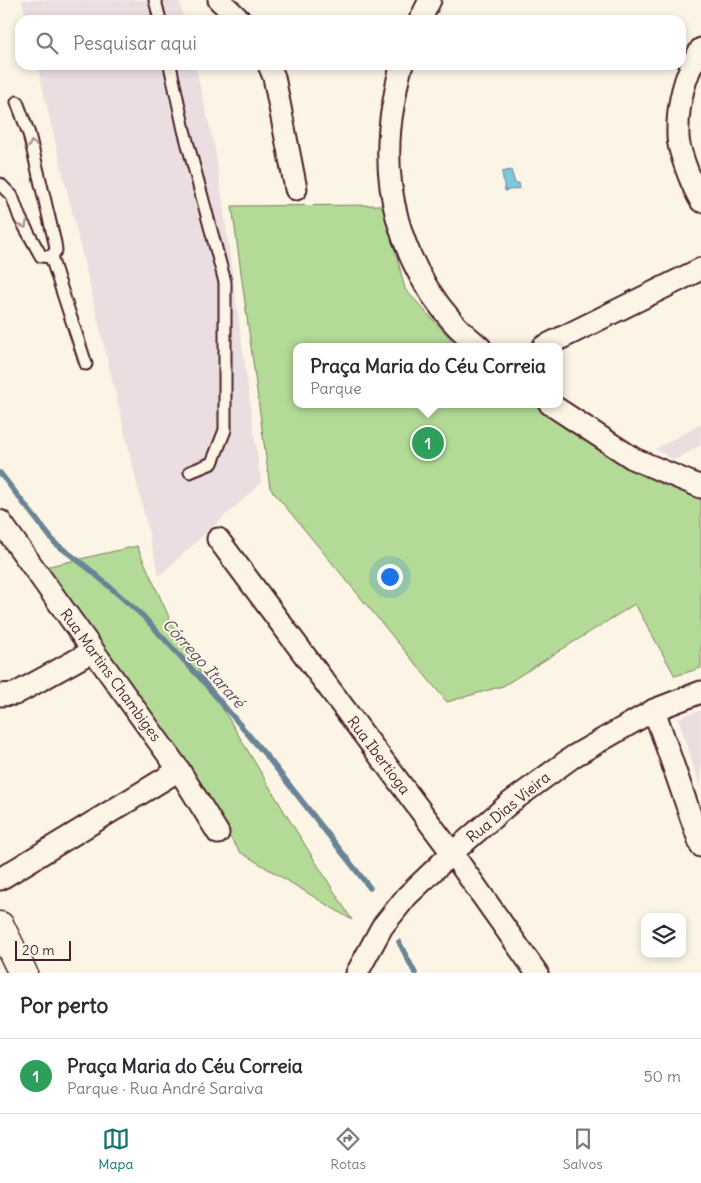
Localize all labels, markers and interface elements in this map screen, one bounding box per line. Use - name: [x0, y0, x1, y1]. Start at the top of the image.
- search box: [15, 15, 686, 70]
- icon: search: [33, 29, 61, 57]
- text: Pesquisar aqui: [73, 31, 197, 55]
- one-way arrow: [27, 140, 38, 149]
- one-way arrow: [18, 220, 28, 229]
- popup: [293, 343, 563, 408]
- text: Praça Maria do Céu Correia: [310, 354, 546, 378]
- text: Parque: [310, 378, 362, 398]
- pin: 1: [412, 424, 444, 462]
- your location: [377, 564, 403, 590]
- street label: Rua Martins Chambiges: [56, 605, 166, 745]
- water label: Córrego Itararé: [159, 614, 250, 713]
- street label: Rua Ibertioga: [343, 712, 415, 798]
- street label: Rua Dias Vieira: [462, 767, 554, 846]
- map controls: [641, 913, 686, 958]
- button: layers: [641, 913, 686, 958]
- scale bar: [15, 938, 71, 961]
- text: 20 m: [22, 941, 55, 959]
- text: Por perto: [20, 992, 108, 1019]
- text: Praça Maria do Céu Correia: [67, 1054, 303, 1078]
- text: 1: [33, 1066, 39, 1086]
- text: 50 m: [643, 1066, 681, 1086]
- text: Parque · Rua André Saraiva: [67, 1078, 263, 1098]
- tab: Mapa: [98, 1125, 134, 1173]
- tab: Rotas: [330, 1125, 366, 1173]
- tab: Salvos: [563, 1125, 603, 1173]

